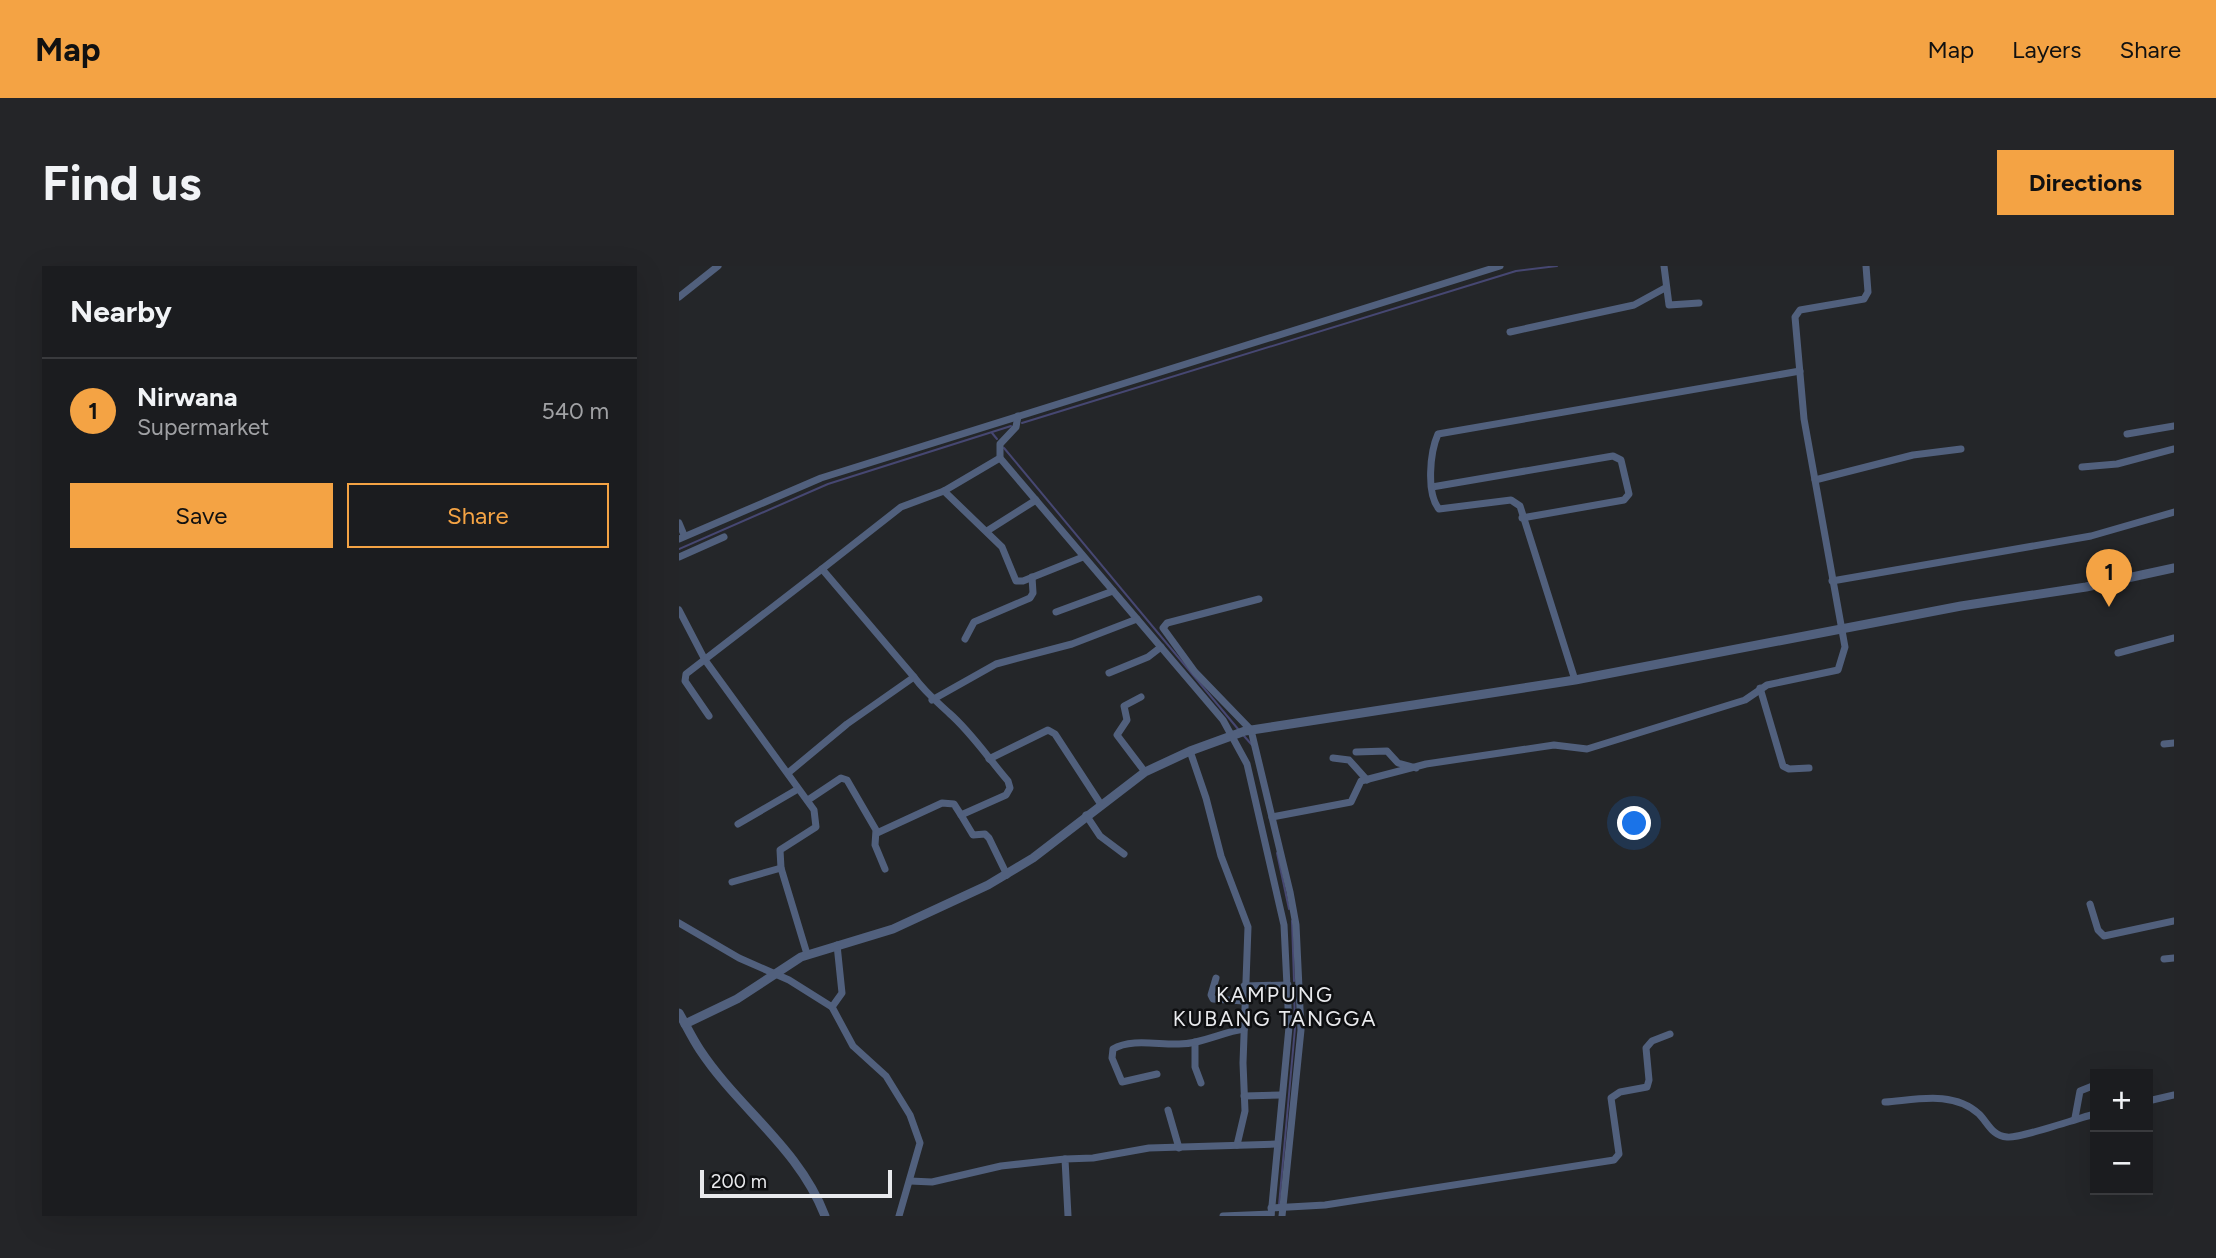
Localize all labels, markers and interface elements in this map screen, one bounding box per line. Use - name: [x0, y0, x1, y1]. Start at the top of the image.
- text: Map: [35, 30, 101, 69]
- text: Map: [1927, 35, 1974, 64]
- text: Layers: [2012, 35, 2081, 64]
- text: Share: [2119, 35, 2181, 64]
- button: Directions: [1997, 150, 2174, 215]
- text: Find us: [42, 153, 201, 212]
- text: Nearby: [70, 293, 172, 330]
- text: Nirwana: [137, 381, 238, 413]
- text: 1: [88, 397, 98, 425]
- text: 540 m: [541, 397, 609, 425]
- text: Supermarket: [137, 413, 269, 441]
- button: Save: [70, 483, 333, 548]
- button: Share: [347, 483, 609, 548]
- pin: 1: [2086, 549, 2132, 607]
- your location: [1617, 806, 1651, 840]
- district label: KAMPUNG KUBANG TANGGA: [1173, 982, 1377, 1031]
- map controls: [2090, 1069, 2153, 1195]
- button: +: [2090, 1069, 2153, 1132]
- button: −: [2090, 1132, 2153, 1195]
- scale bar: [700, 1167, 893, 1199]
- text: 200 m: [711, 1170, 767, 1193]

